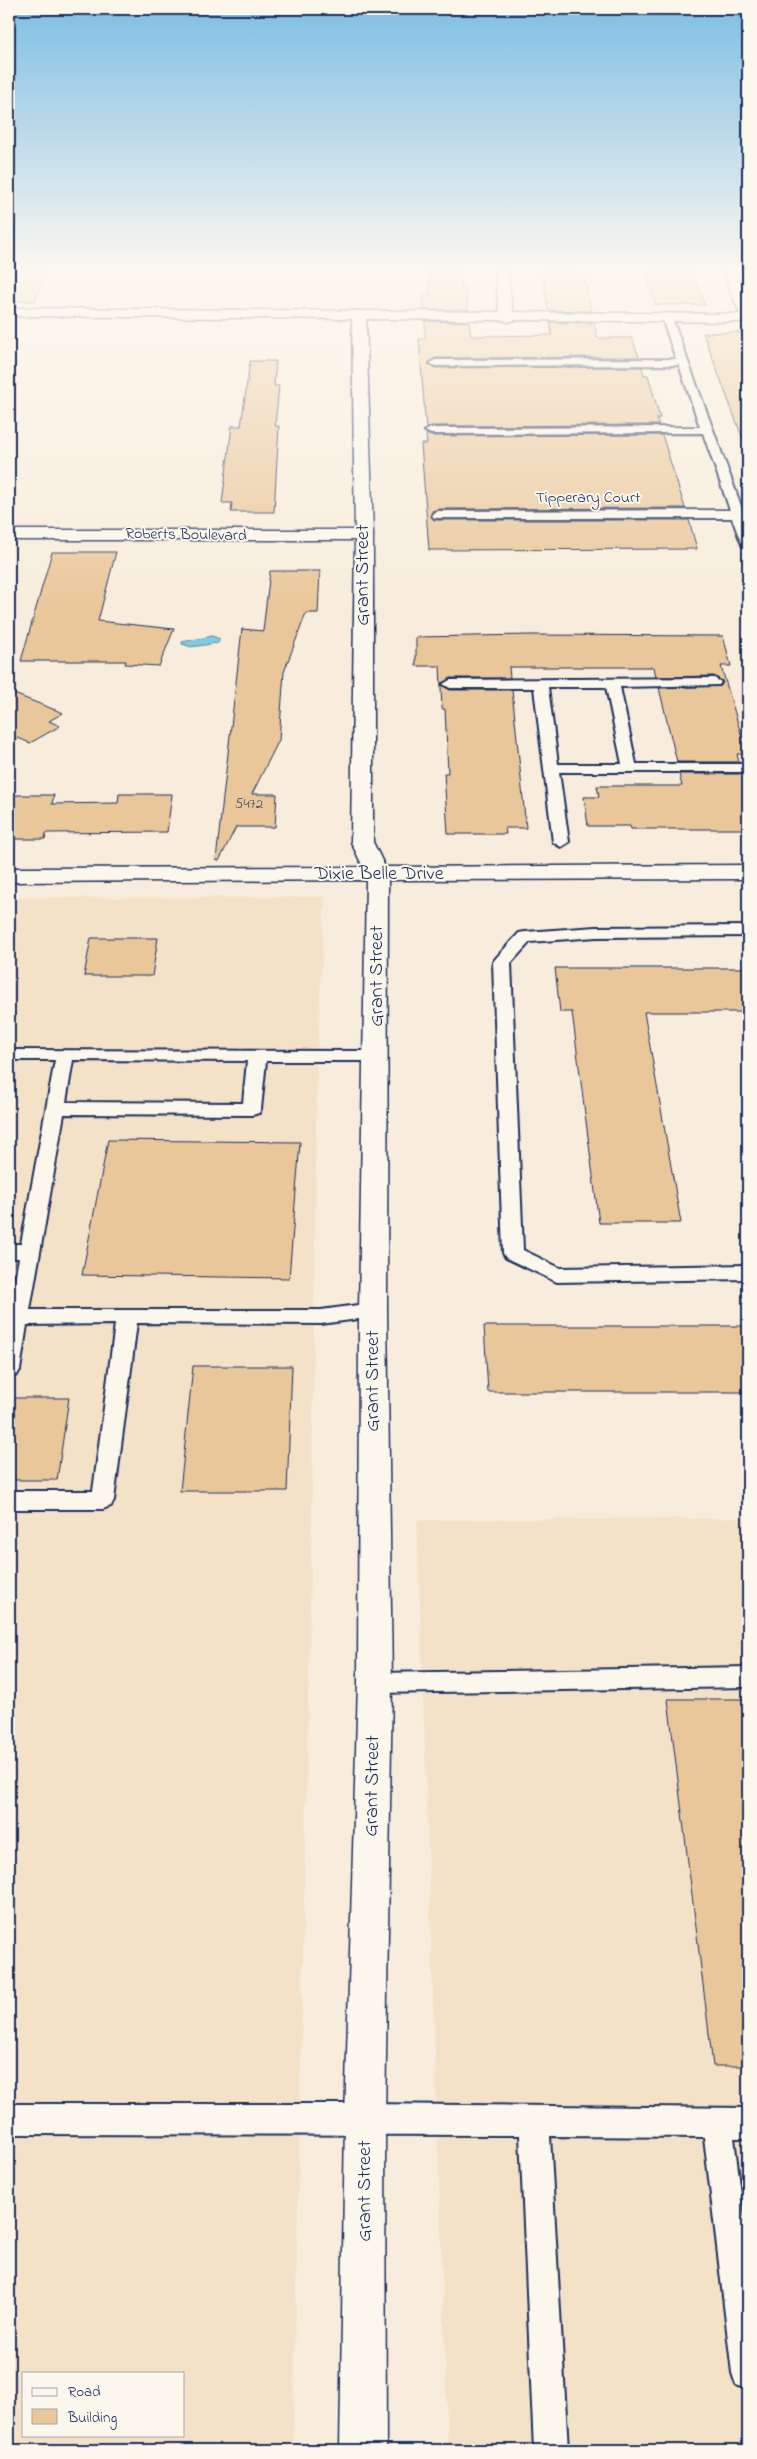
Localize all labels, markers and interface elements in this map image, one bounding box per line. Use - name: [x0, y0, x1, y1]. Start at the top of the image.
- street label: Tipperary Court: [536, 486, 641, 510]
- street label: Roberts Boulevard: [125, 522, 247, 548]
- street label: Grant Street: [349, 524, 378, 626]
- house number: 5472: [235, 793, 264, 815]
- street label: Dixie Belle Drive: [313, 860, 444, 889]
- street label: Grant Street: [363, 925, 392, 1027]
- street label: Grant Street: [359, 1330, 388, 1432]
- street label: Grant Street: [358, 1735, 388, 1837]
- street label: Grant Street: [351, 2140, 380, 2242]
- legend: [22, 2372, 185, 2436]
- text: Road: [68, 2381, 101, 2403]
- text: Building: [67, 2407, 117, 2430]

